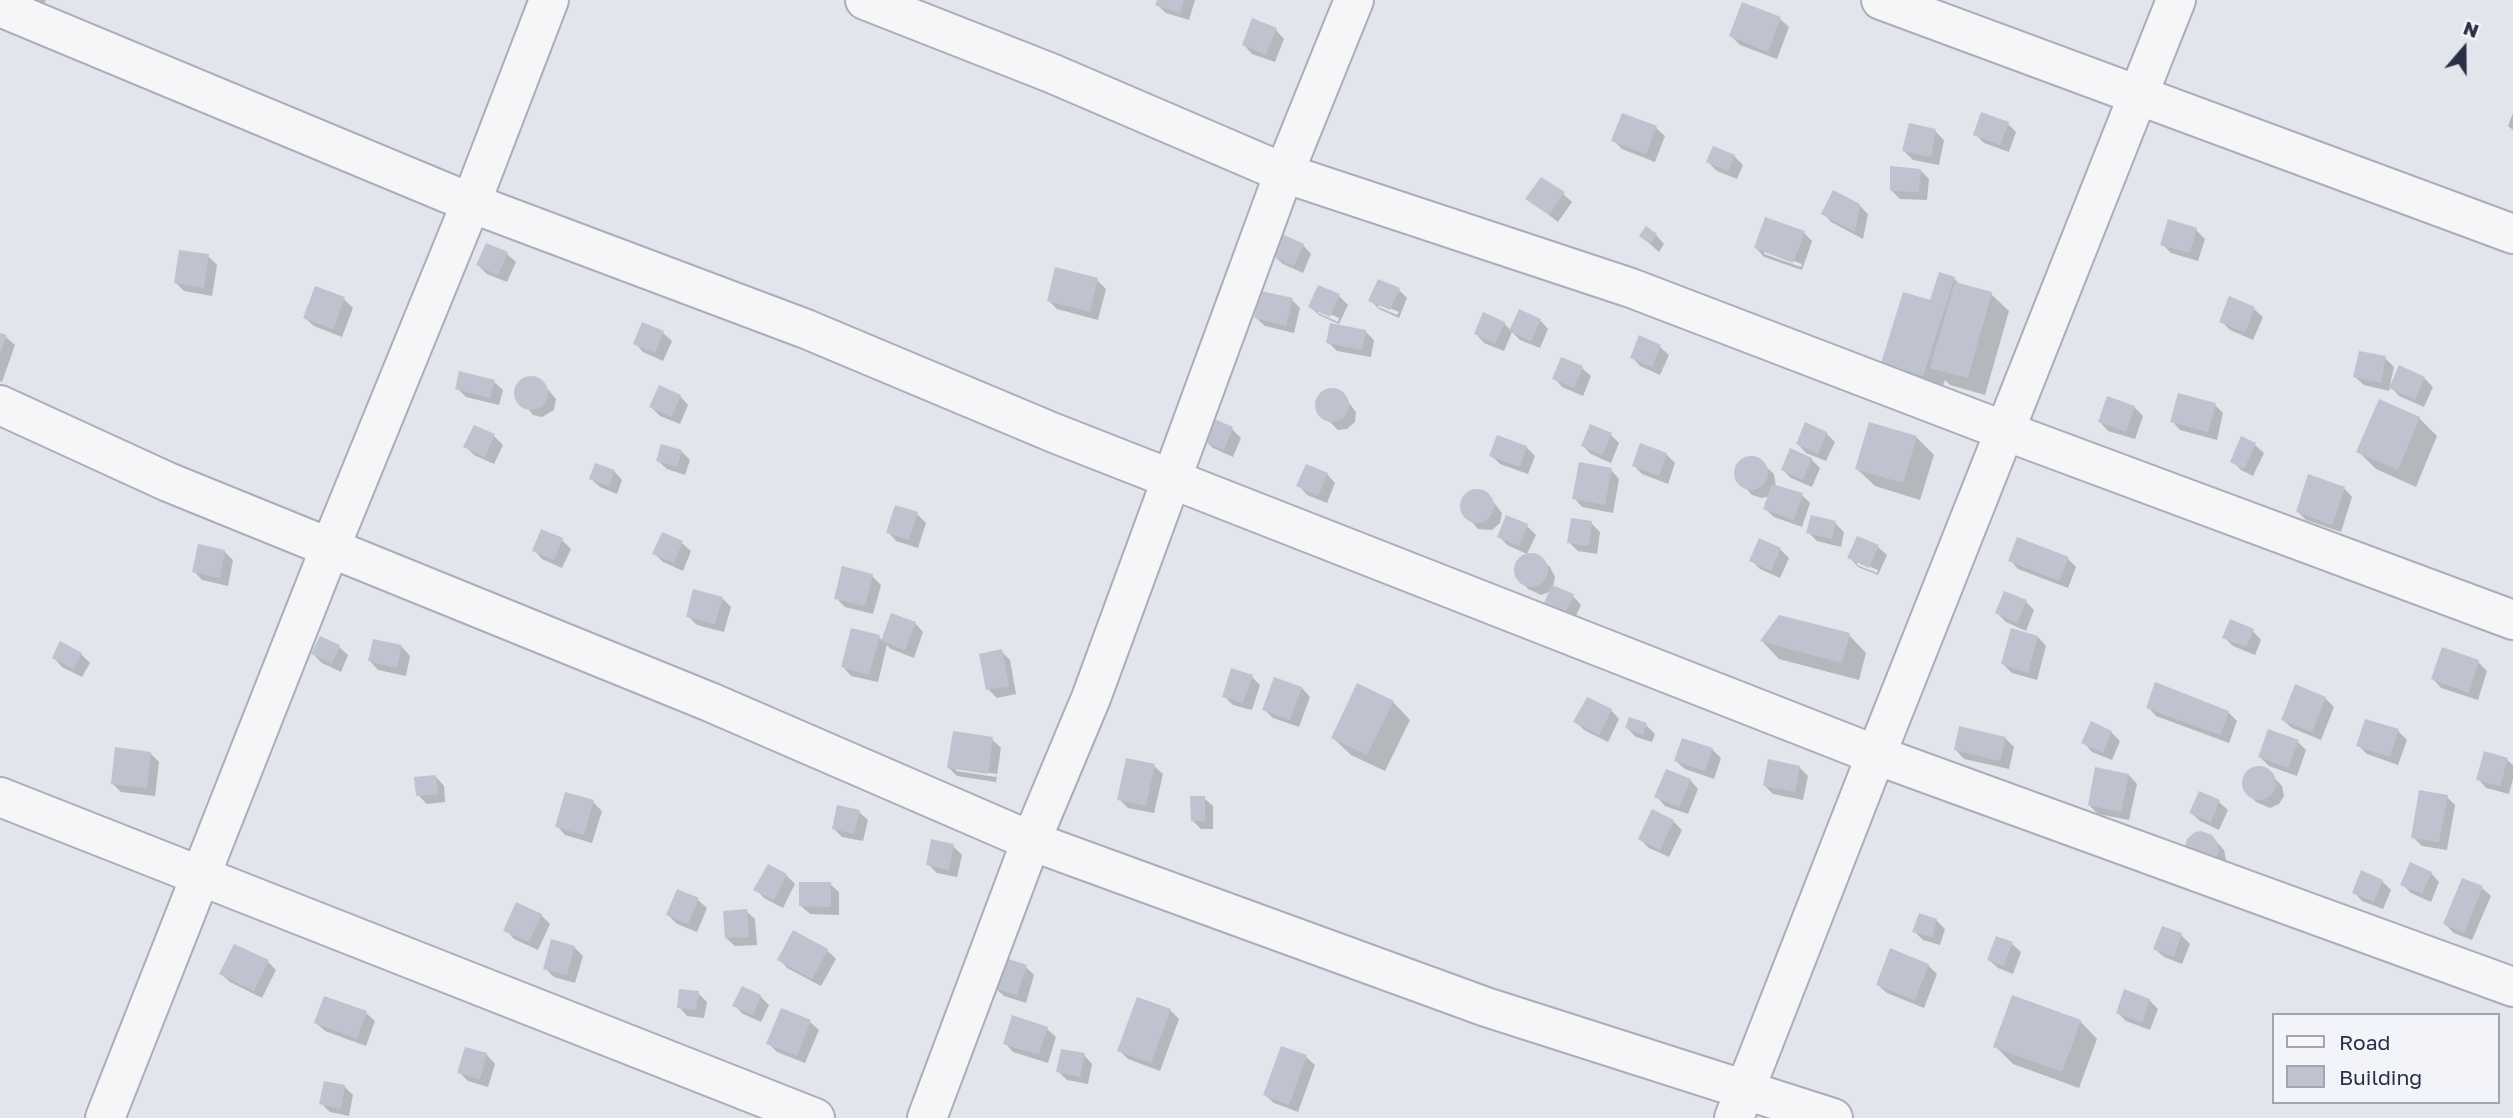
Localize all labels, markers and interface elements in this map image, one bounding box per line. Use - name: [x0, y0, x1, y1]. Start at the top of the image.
- north arrow: [2429, 14, 2499, 84]
- text: N: [2461, 16, 2482, 42]
- legend: [2272, 1013, 2499, 1104]
- text: Road: [2339, 1029, 2390, 1055]
- text: Building: [2339, 1064, 2422, 1090]

